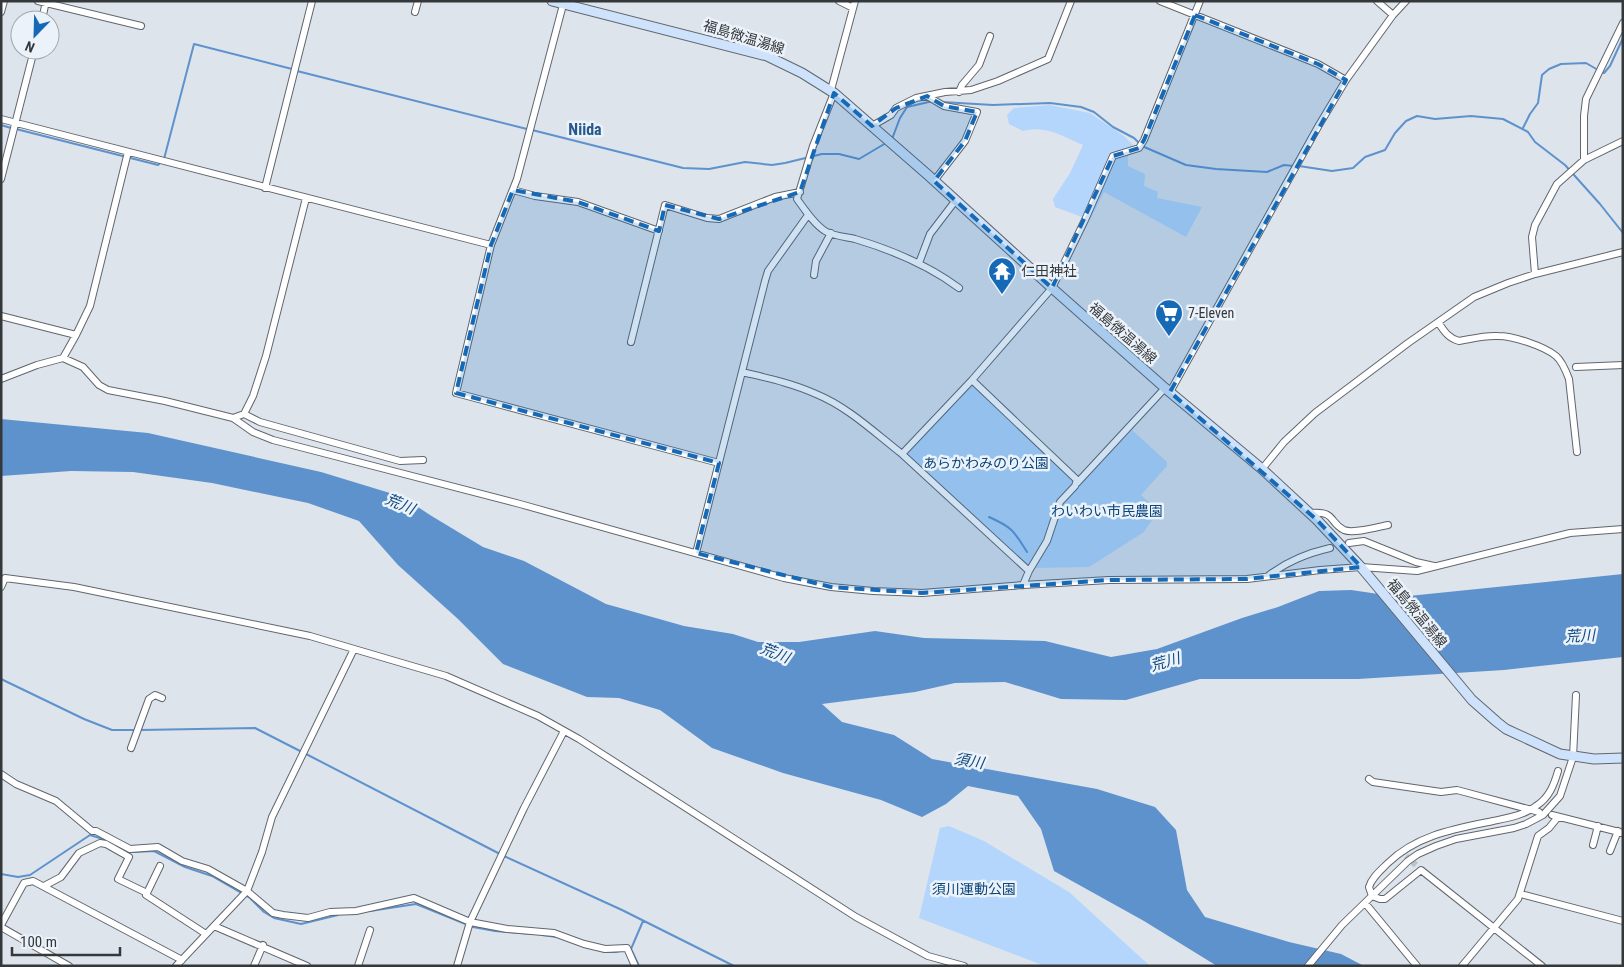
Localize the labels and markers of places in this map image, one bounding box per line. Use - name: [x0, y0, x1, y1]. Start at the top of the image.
- temple icon: 仁田神社: [987, 256, 1017, 295]
- place label: 仁田神社: [1021, 263, 1077, 279]
- supermarket icon: 7-Eleven: [1154, 298, 1184, 337]
- place label: 7-Eleven: [1188, 305, 1234, 321]

